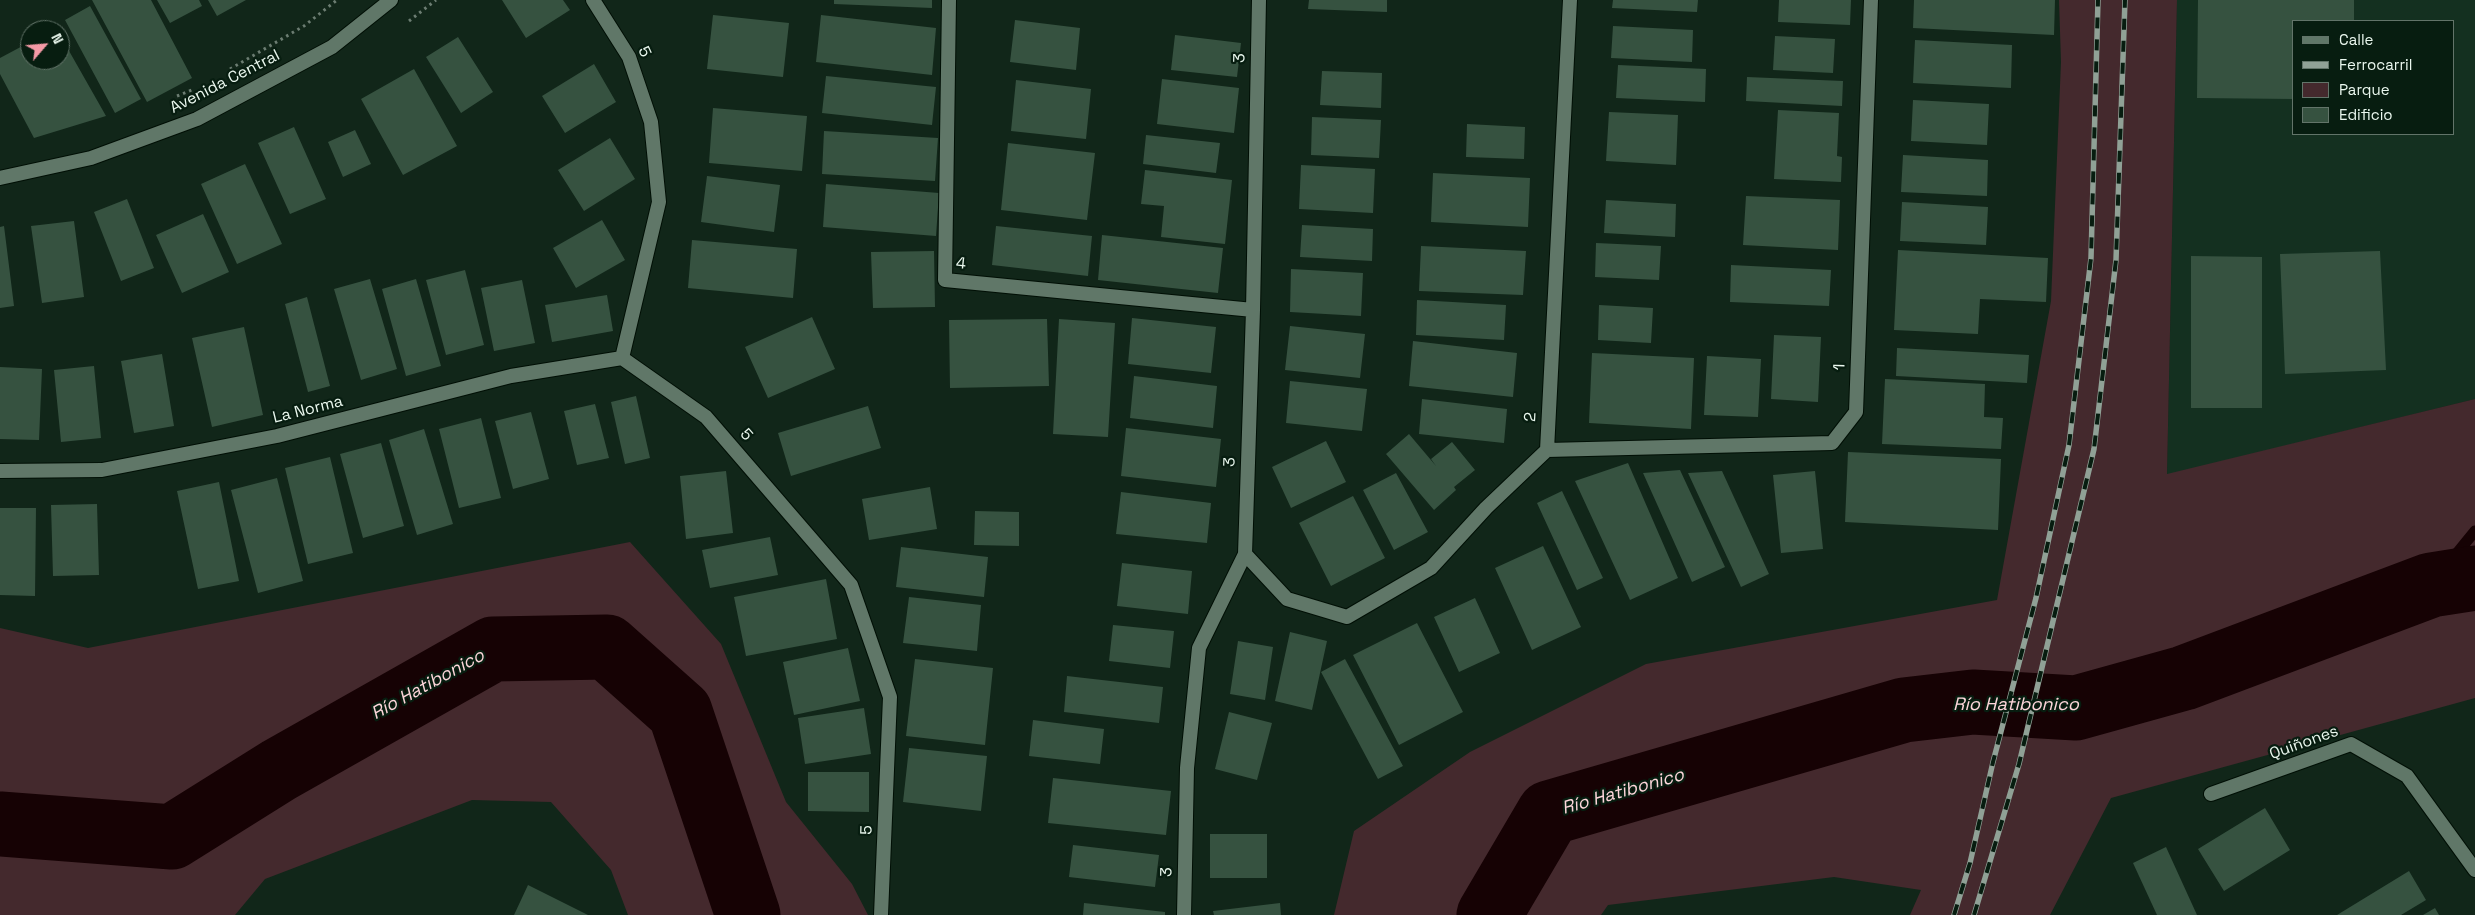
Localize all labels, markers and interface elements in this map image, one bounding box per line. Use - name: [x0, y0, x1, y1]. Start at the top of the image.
- north arrow: [20, 20, 70, 70]
- legend: [2292, 20, 2455, 135]
- text: N: [47, 30, 68, 47]
- text: Calle: [2339, 30, 2374, 49]
- street label: 5: [633, 44, 655, 60]
- street label: Avenida Central: [167, 46, 283, 118]
- street label: 3: [1230, 53, 1250, 63]
- text: Ferrocarril: [2339, 55, 2412, 74]
- text: Parque: [2339, 80, 2390, 99]
- text: Edificio: [2339, 105, 2393, 124]
- street label: 4: [955, 254, 967, 274]
- street label: 1: [1830, 363, 1850, 371]
- street label: La Norma: [271, 392, 345, 428]
- street label: 2: [1521, 412, 1541, 422]
- street label: 5: [736, 425, 756, 445]
- street label: 3: [1220, 457, 1240, 467]
- water label: Río Hatibonico: [368, 645, 488, 725]
- water label: Río Hatibonico: [1953, 694, 2079, 716]
- street label: Quiñones: [2267, 722, 2341, 764]
- water label: Río Hatibonico: [1560, 764, 1686, 820]
- street label: 5: [857, 825, 877, 835]
- street label: 3: [1157, 867, 1177, 877]

